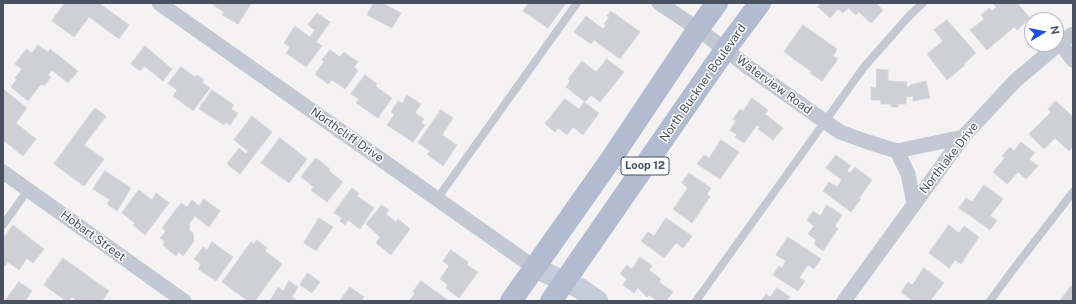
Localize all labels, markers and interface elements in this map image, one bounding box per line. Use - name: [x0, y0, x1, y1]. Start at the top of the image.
- north arrow: [1024, 12, 1064, 52]
- street label: North Buckner Boulevard: [657, 21, 749, 145]
- text: N: [1048, 25, 1061, 35]
- street label: Waterview Road: [733, 53, 815, 117]
- street label: Northcliff Drive: [308, 105, 386, 165]
- street label: Northlake Drive: [917, 119, 981, 197]
- road number: Loop 12: [621, 157, 669, 175]
- street label: Hobart Street: [58, 208, 128, 264]

